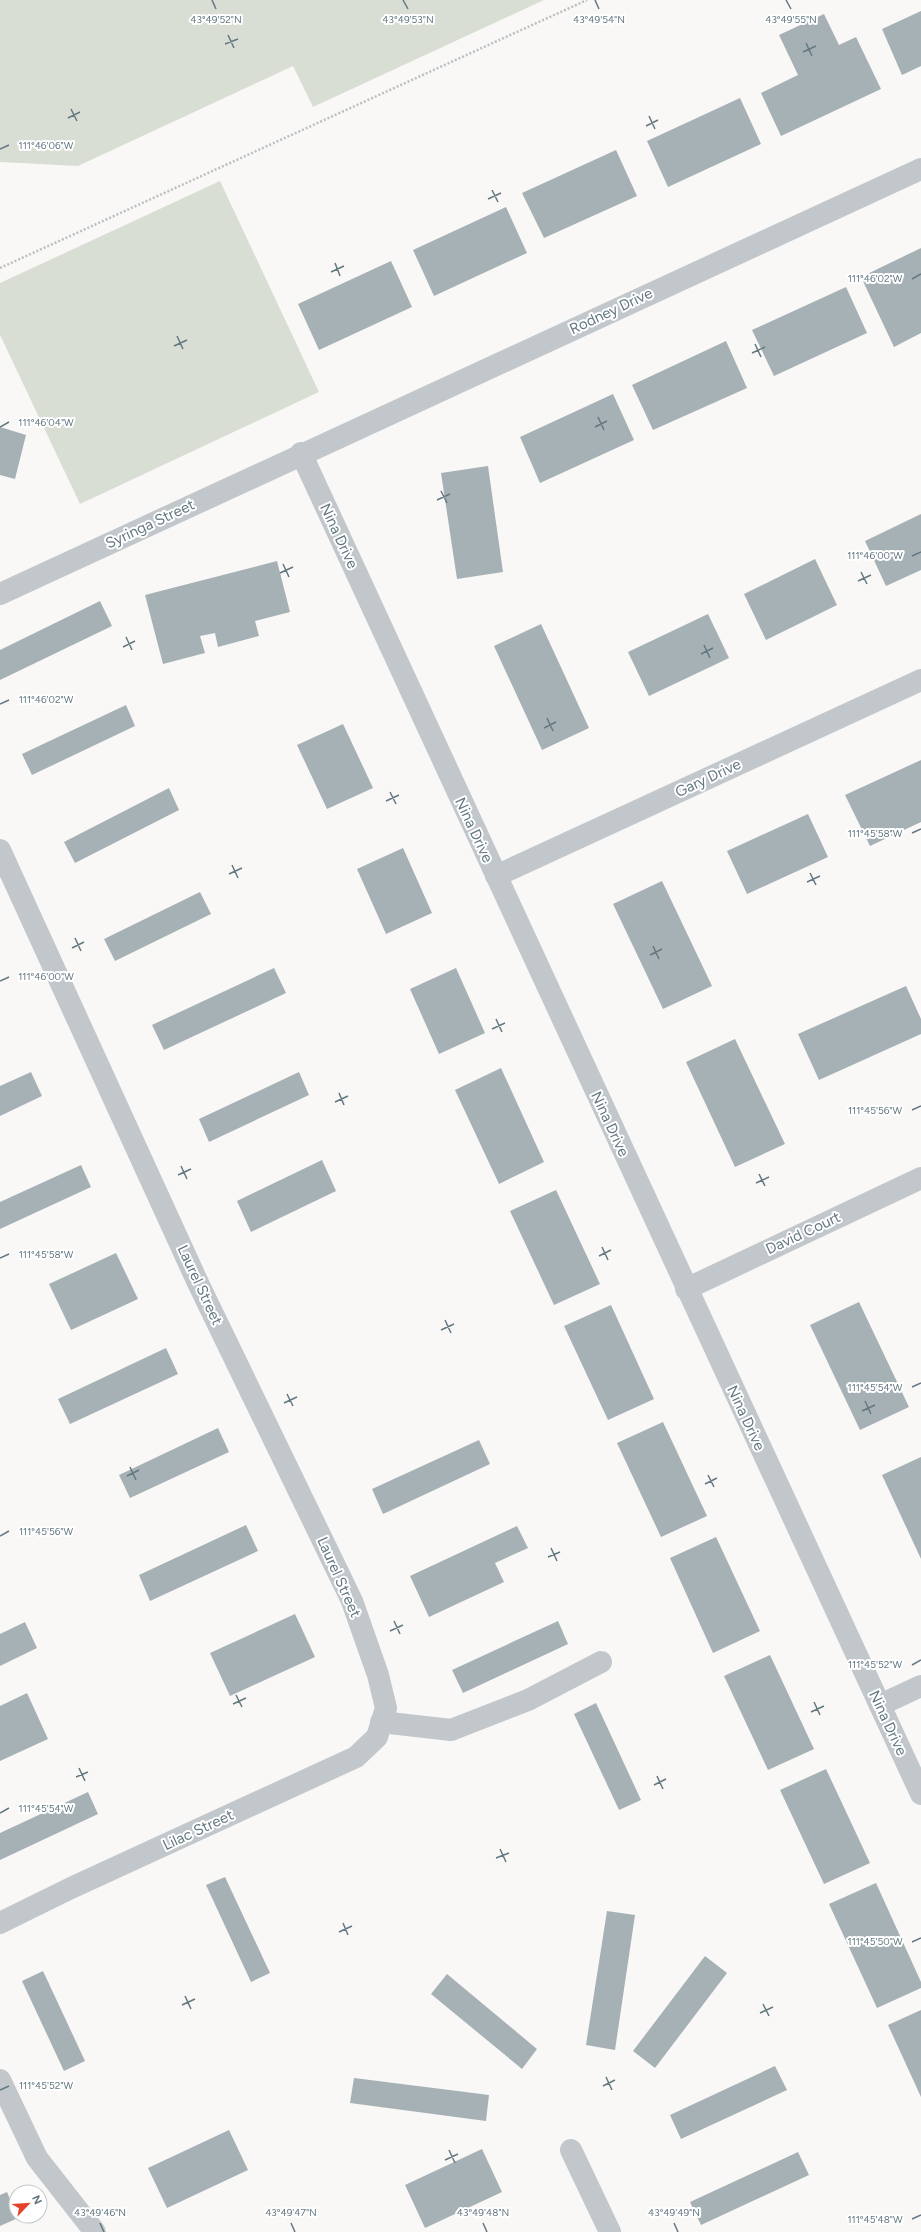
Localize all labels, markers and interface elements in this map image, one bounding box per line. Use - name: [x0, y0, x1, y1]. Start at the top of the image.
- text: 43°49'52"N: [190, 13, 242, 26]
- text: 43°49'53"N: [382, 13, 434, 26]
- text: 43°49'54"N: [573, 13, 625, 26]
- text: 43°49'55"N: [765, 13, 817, 26]
- text: 111°46'06"W: [19, 139, 74, 152]
- text: 111°46'02"W: [848, 272, 903, 285]
- street label: Rodney Drive: [567, 284, 655, 338]
- text: 111°46'04"W: [18, 416, 74, 429]
- street label: Syringa Street: [103, 495, 198, 552]
- street label: Nina Drive: [316, 501, 362, 571]
- text: 111°46'00"W: [847, 549, 903, 562]
- text: 111°46'02"W: [19, 693, 74, 706]
- street label: Gary Drive: [672, 755, 744, 801]
- street label: Nina Drive: [451, 795, 497, 865]
- text: 111°45'58"W: [848, 827, 903, 840]
- text: 111°46'00"W: [18, 970, 74, 983]
- street label: Nina Drive: [587, 1089, 633, 1159]
- text: 111°45'56"W: [848, 1104, 903, 1117]
- street label: David Court: [763, 1208, 843, 1258]
- street label: Laurel Street: [174, 1242, 226, 1328]
- text: 111°45'58"W: [19, 1248, 74, 1261]
- text: 111°45'54"W: [848, 1381, 903, 1394]
- street label: Nina Drive: [723, 1383, 769, 1453]
- text: 111°45'56"W: [19, 1525, 74, 1538]
- street label: Laurel Street: [313, 1534, 365, 1620]
- text: 111°45'52"W: [848, 1658, 902, 1671]
- street label: Nina Drive: [865, 1688, 911, 1758]
- text: 111°45'54"W: [19, 1802, 74, 1815]
- street label: Lilac Street: [160, 1806, 237, 1854]
- text: 111°45'50"W: [848, 1935, 903, 1948]
- text: 111°45'52"W: [19, 2079, 73, 2092]
- north arrow: [8, 2184, 48, 2224]
- text: N: [29, 2193, 44, 2207]
- text: 43°49'46"N: [74, 2206, 126, 2219]
- text: 43°49'47"N: [265, 2206, 317, 2219]
- text: 43°49'48"N: [457, 2206, 509, 2219]
- text: 43°49'49"N: [648, 2206, 700, 2219]
- text: 111°45'48"W: [847, 2213, 903, 2226]

